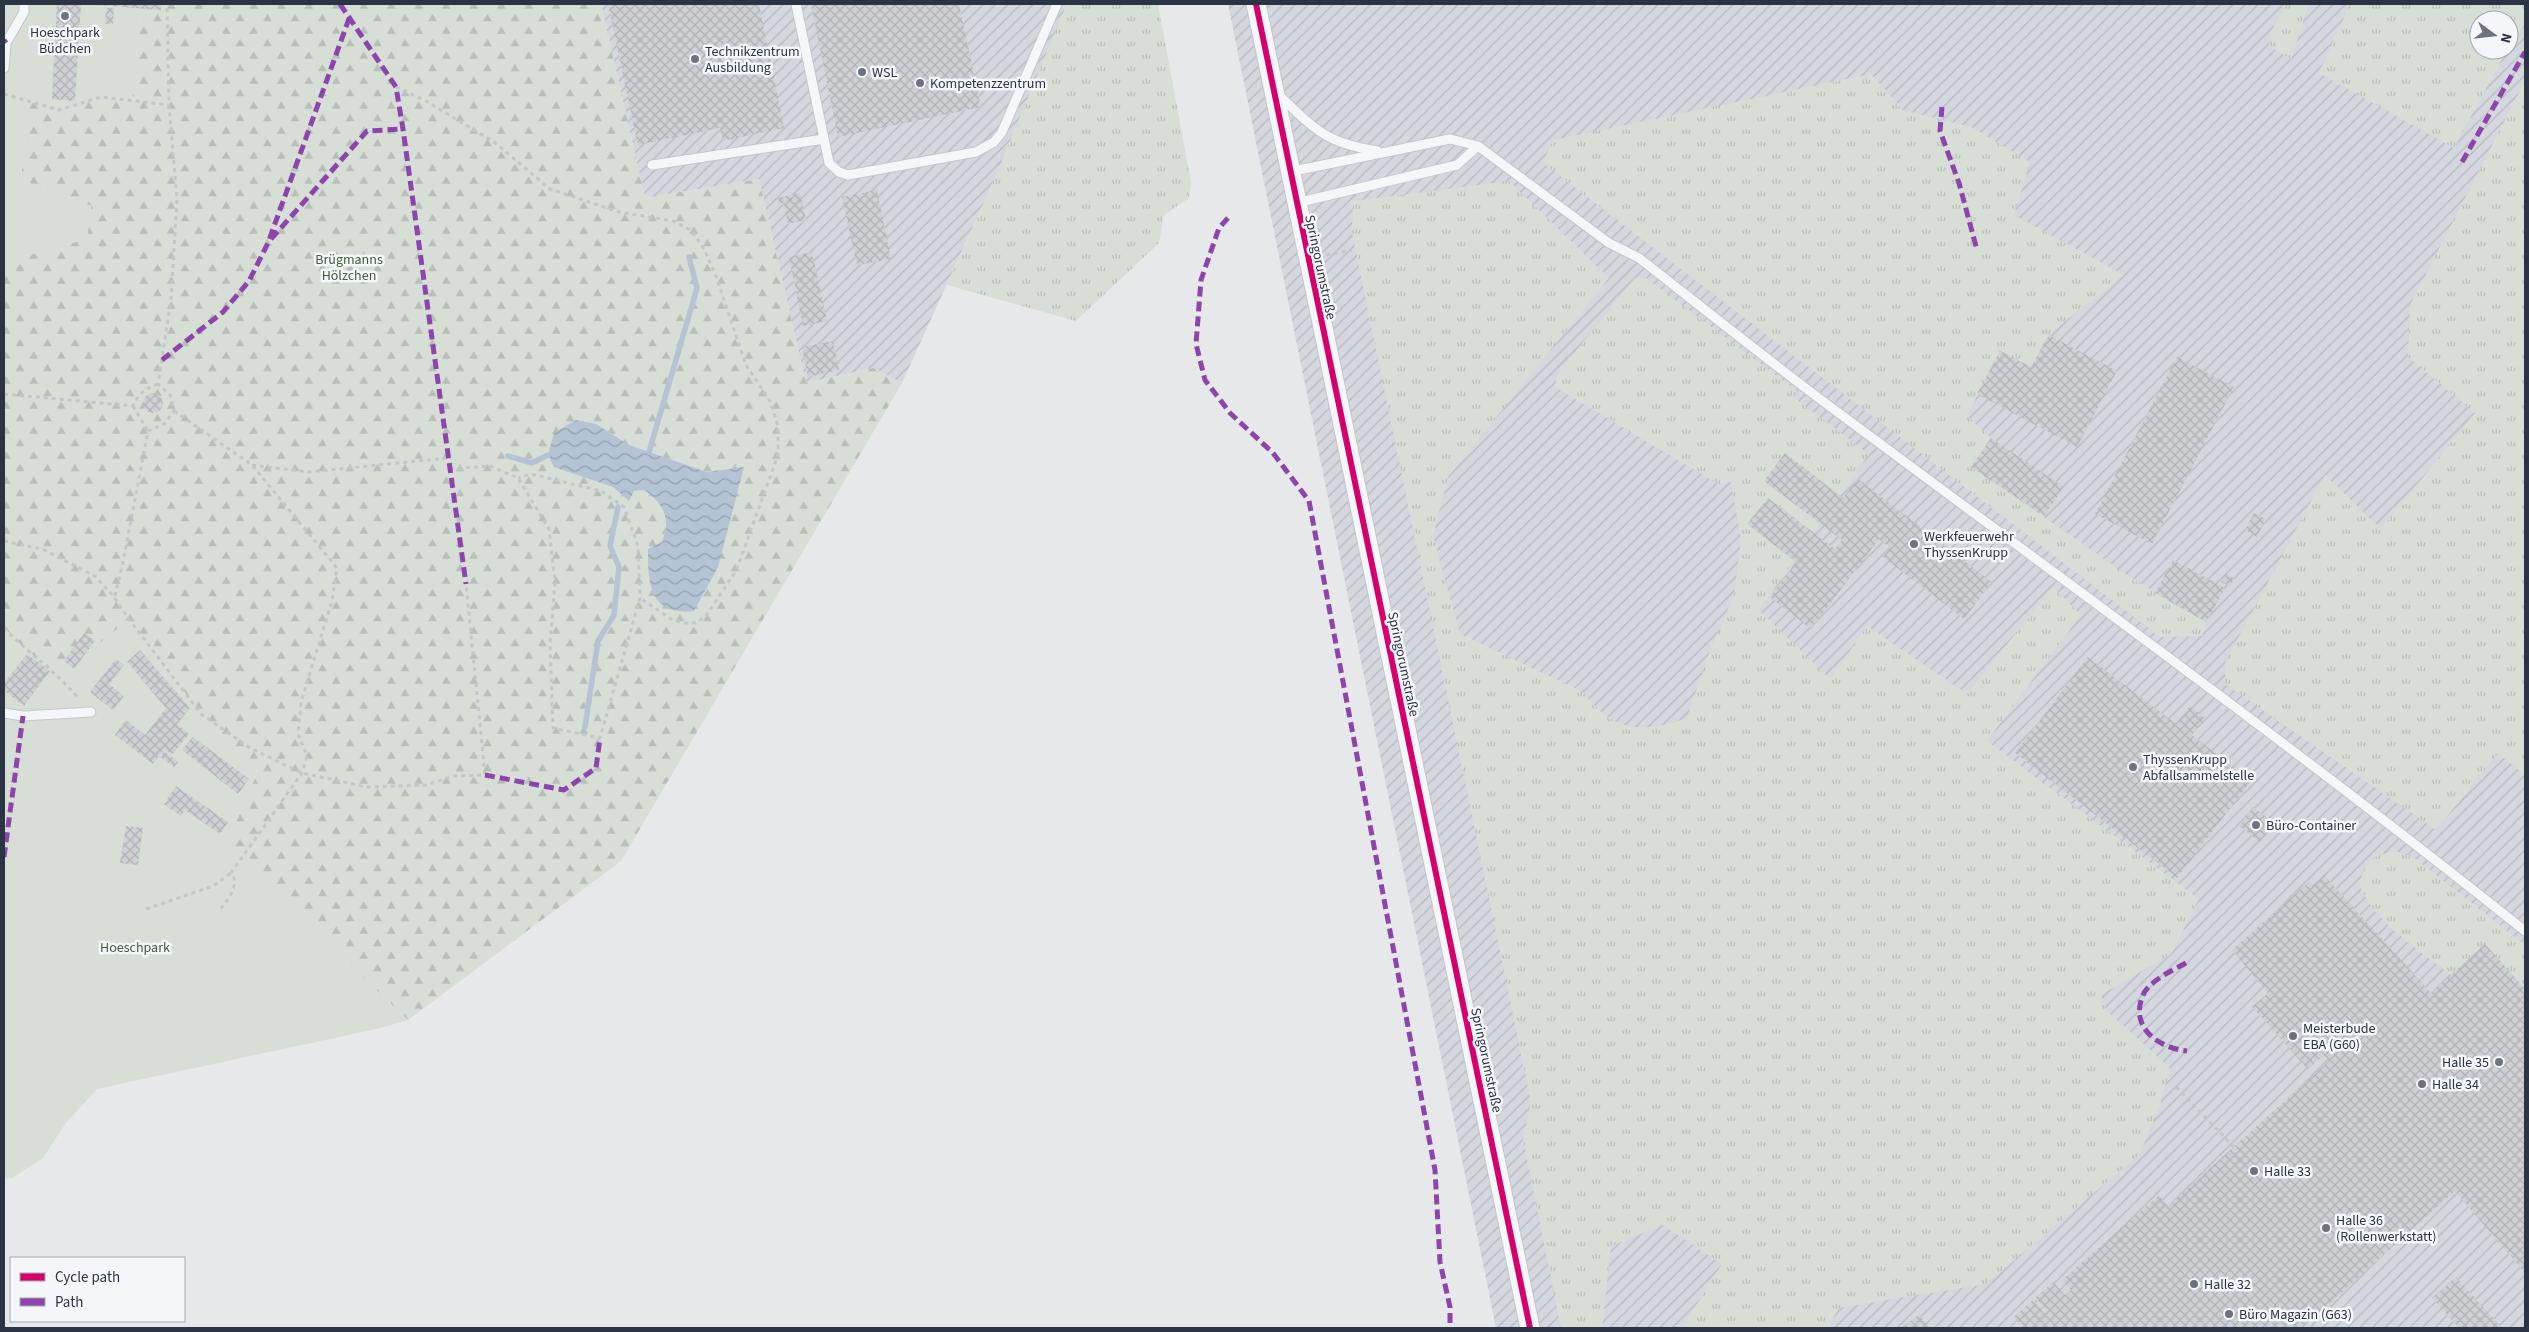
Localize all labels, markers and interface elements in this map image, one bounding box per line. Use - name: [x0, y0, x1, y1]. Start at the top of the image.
- marker: Hoeschpark Büdchen: [59, 10, 71, 22]
- north arrow: [2469, 10, 2519, 60]
- place label: Hoeschpark Büdchen: [30, 23, 100, 59]
- text: N: [2495, 31, 2516, 45]
- place label: Technikzentrum Ausbildung: [705, 42, 800, 78]
- marker: Technikzentrum Ausbildung: [689, 53, 701, 65]
- place label: WSL: [872, 63, 897, 83]
- marker: WSL: [856, 66, 868, 78]
- place label: Kompetenzzentrum: [930, 74, 1046, 94]
- marker: Kompetenzzentrum: [914, 77, 926, 89]
- street label: Springorumstraße: [1299, 213, 1341, 321]
- park label: Brügmanns Hölzchen: [315, 250, 383, 286]
- place label: Werkfeuerwehr ThyssenKrupp: [1924, 527, 2014, 563]
- marker: Werkfeuerwehr ThyssenKrupp: [1908, 538, 1920, 550]
- street label: Springorumstraße: [1382, 610, 1424, 718]
- place label: ThyssenKrupp Abfallsammelstelle: [2143, 750, 2254, 786]
- marker: ThyssenKrupp Abfallsammelstelle: [2127, 761, 2139, 773]
- place label: Büro-Container: [2266, 816, 2356, 836]
- marker: Büro-Container: [2250, 819, 2262, 831]
- park label: Hoeschpark: [100, 938, 170, 958]
- street label: Springorumstraße: [1465, 1006, 1507, 1114]
- place label: Meisterbude EBA (G60): [2303, 1019, 2376, 1055]
- marker: Meisterbude EBA (G60): [2287, 1030, 2299, 1042]
- place label: Halle 35: [2442, 1053, 2489, 1073]
- marker: Halle 35: [2493, 1056, 2505, 1068]
- place label: Halle 34: [2432, 1075, 2479, 1095]
- marker: Halle 34: [2416, 1078, 2428, 1090]
- place label: Halle 33: [2264, 1162, 2311, 1182]
- marker: Halle 33: [2248, 1165, 2260, 1177]
- place label: Halle 36 (Rollenwerkstatt): [2336, 1211, 2436, 1247]
- marker: Halle 36 (Rollenwerkstatt): [2320, 1222, 2332, 1234]
- legend: [10, 1257, 185, 1322]
- text: Cycle path: [55, 1267, 120, 1288]
- place label: Halle 32: [2204, 1275, 2251, 1295]
- marker: Halle 32: [2188, 1278, 2200, 1290]
- text: Path: [55, 1292, 83, 1313]
- place label: Büro Magazin (G63): [2239, 1305, 2352, 1325]
- marker: Büro Magazin (G63): [2223, 1308, 2235, 1320]

